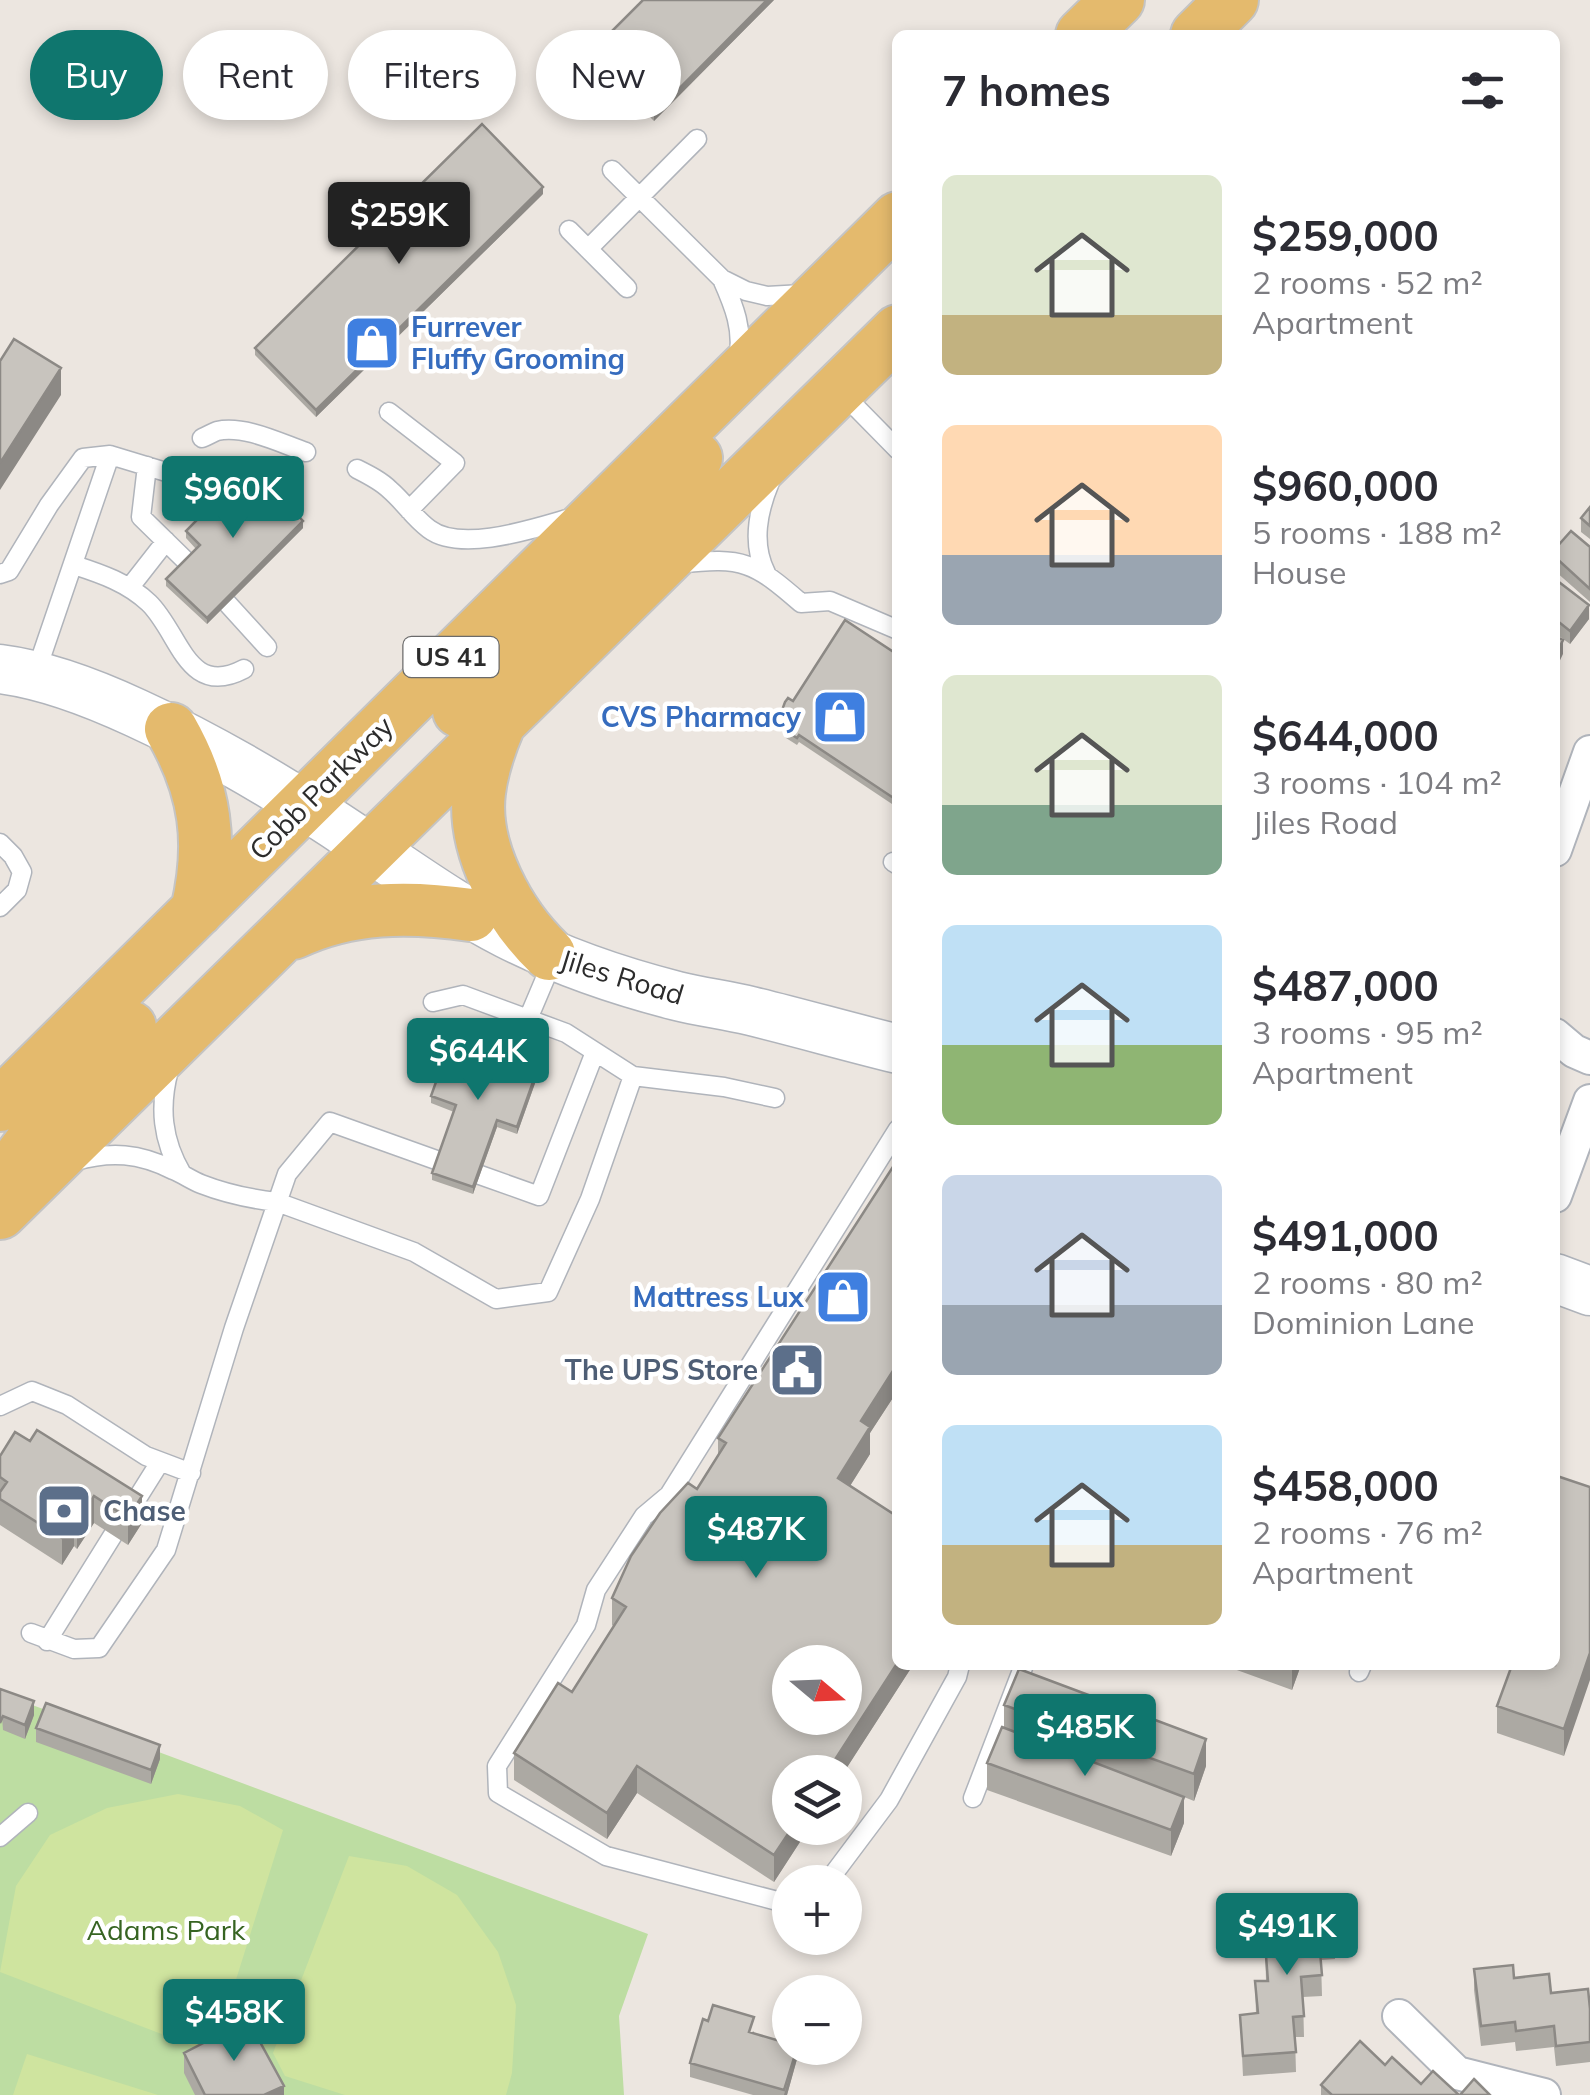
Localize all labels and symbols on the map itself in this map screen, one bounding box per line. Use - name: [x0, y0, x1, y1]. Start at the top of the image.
- pin: $259K: [329, 182, 469, 267]
- place label: Furrever Fluffy Grooming: [411, 309, 625, 376]
- shop icon: Furrever Fluffy Grooming: [342, 313, 402, 373]
- pin: $960K: [163, 456, 303, 541]
- road number: US 41: [404, 637, 498, 677]
- shop icon: CVS Pharmacy: [810, 687, 870, 747]
- place label: CVS Pharmacy: [601, 699, 802, 734]
- street label: Cobb Parkway: [241, 708, 400, 867]
- street label: Jiles Road: [556, 941, 688, 1012]
- pin: $644K: [408, 1018, 548, 1103]
- shop icon: Mattress Lux: [813, 1267, 873, 1327]
- place label: Mattress Lux: [633, 1279, 805, 1314]
- public building icon: The UPS Store: [767, 1340, 827, 1400]
- place label: The UPS Store: [565, 1352, 758, 1387]
- bank icon: Chase: [34, 1481, 94, 1541]
- place label: Chase: [103, 1493, 186, 1528]
- pin: $487K: [686, 1496, 826, 1581]
- north arrow: [772, 1645, 862, 1735]
- pin: $485K: [1015, 1694, 1155, 1779]
- pin: $491K: [1217, 1893, 1357, 1978]
- park label: Adams Park: [87, 1912, 246, 1947]
- pin: $458K: [164, 1979, 304, 2064]

